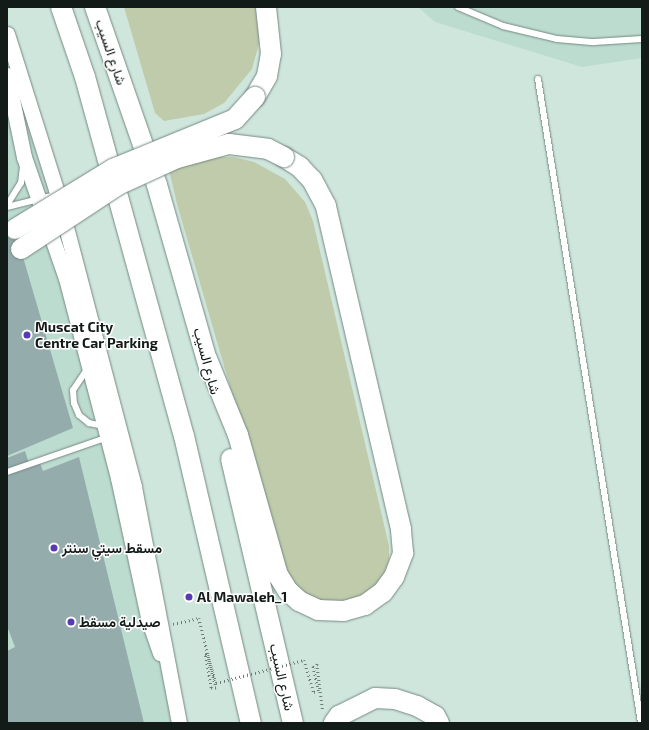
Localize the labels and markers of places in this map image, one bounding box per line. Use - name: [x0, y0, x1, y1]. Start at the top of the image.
- place label: Muscat City Centre Car Parking: [35, 319, 158, 352]
- marker: Muscat City Centre Car Parking: [22, 330, 32, 340]
- place label: مسقط سيتي سنتر: [62, 540, 162, 556]
- marker: مسقط سيتي سنتر: [49, 543, 59, 553]
- place label: Al Mawaleh_1: [197, 589, 288, 605]
- marker: Al Mawaleh_1: [184, 592, 194, 602]
- place label: صيدلية مسقط: [79, 614, 161, 630]
- marker: صيدلية مسقط: [66, 617, 76, 627]

